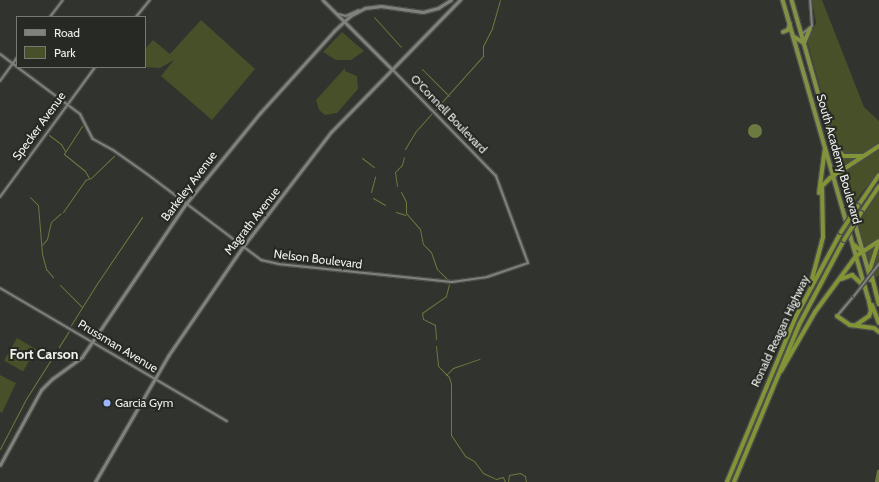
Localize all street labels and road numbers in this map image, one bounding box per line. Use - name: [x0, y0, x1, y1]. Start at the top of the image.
- street label: O'Connell Boulevard: [408, 72, 490, 156]
- street label: Specker Avenue: [9, 89, 69, 163]
- street label: South Academy Boulevard: [814, 92, 864, 226]
- street label: Barkeley Avenue: [158, 148, 220, 224]
- street label: Magrath Avenue: [221, 184, 283, 258]
- street label: Nelson Boulevard: [273, 246, 363, 272]
- street label: Ronald Reagan Highway: [748, 273, 812, 389]
- street label: Prussman Avenue: [75, 317, 161, 375]

